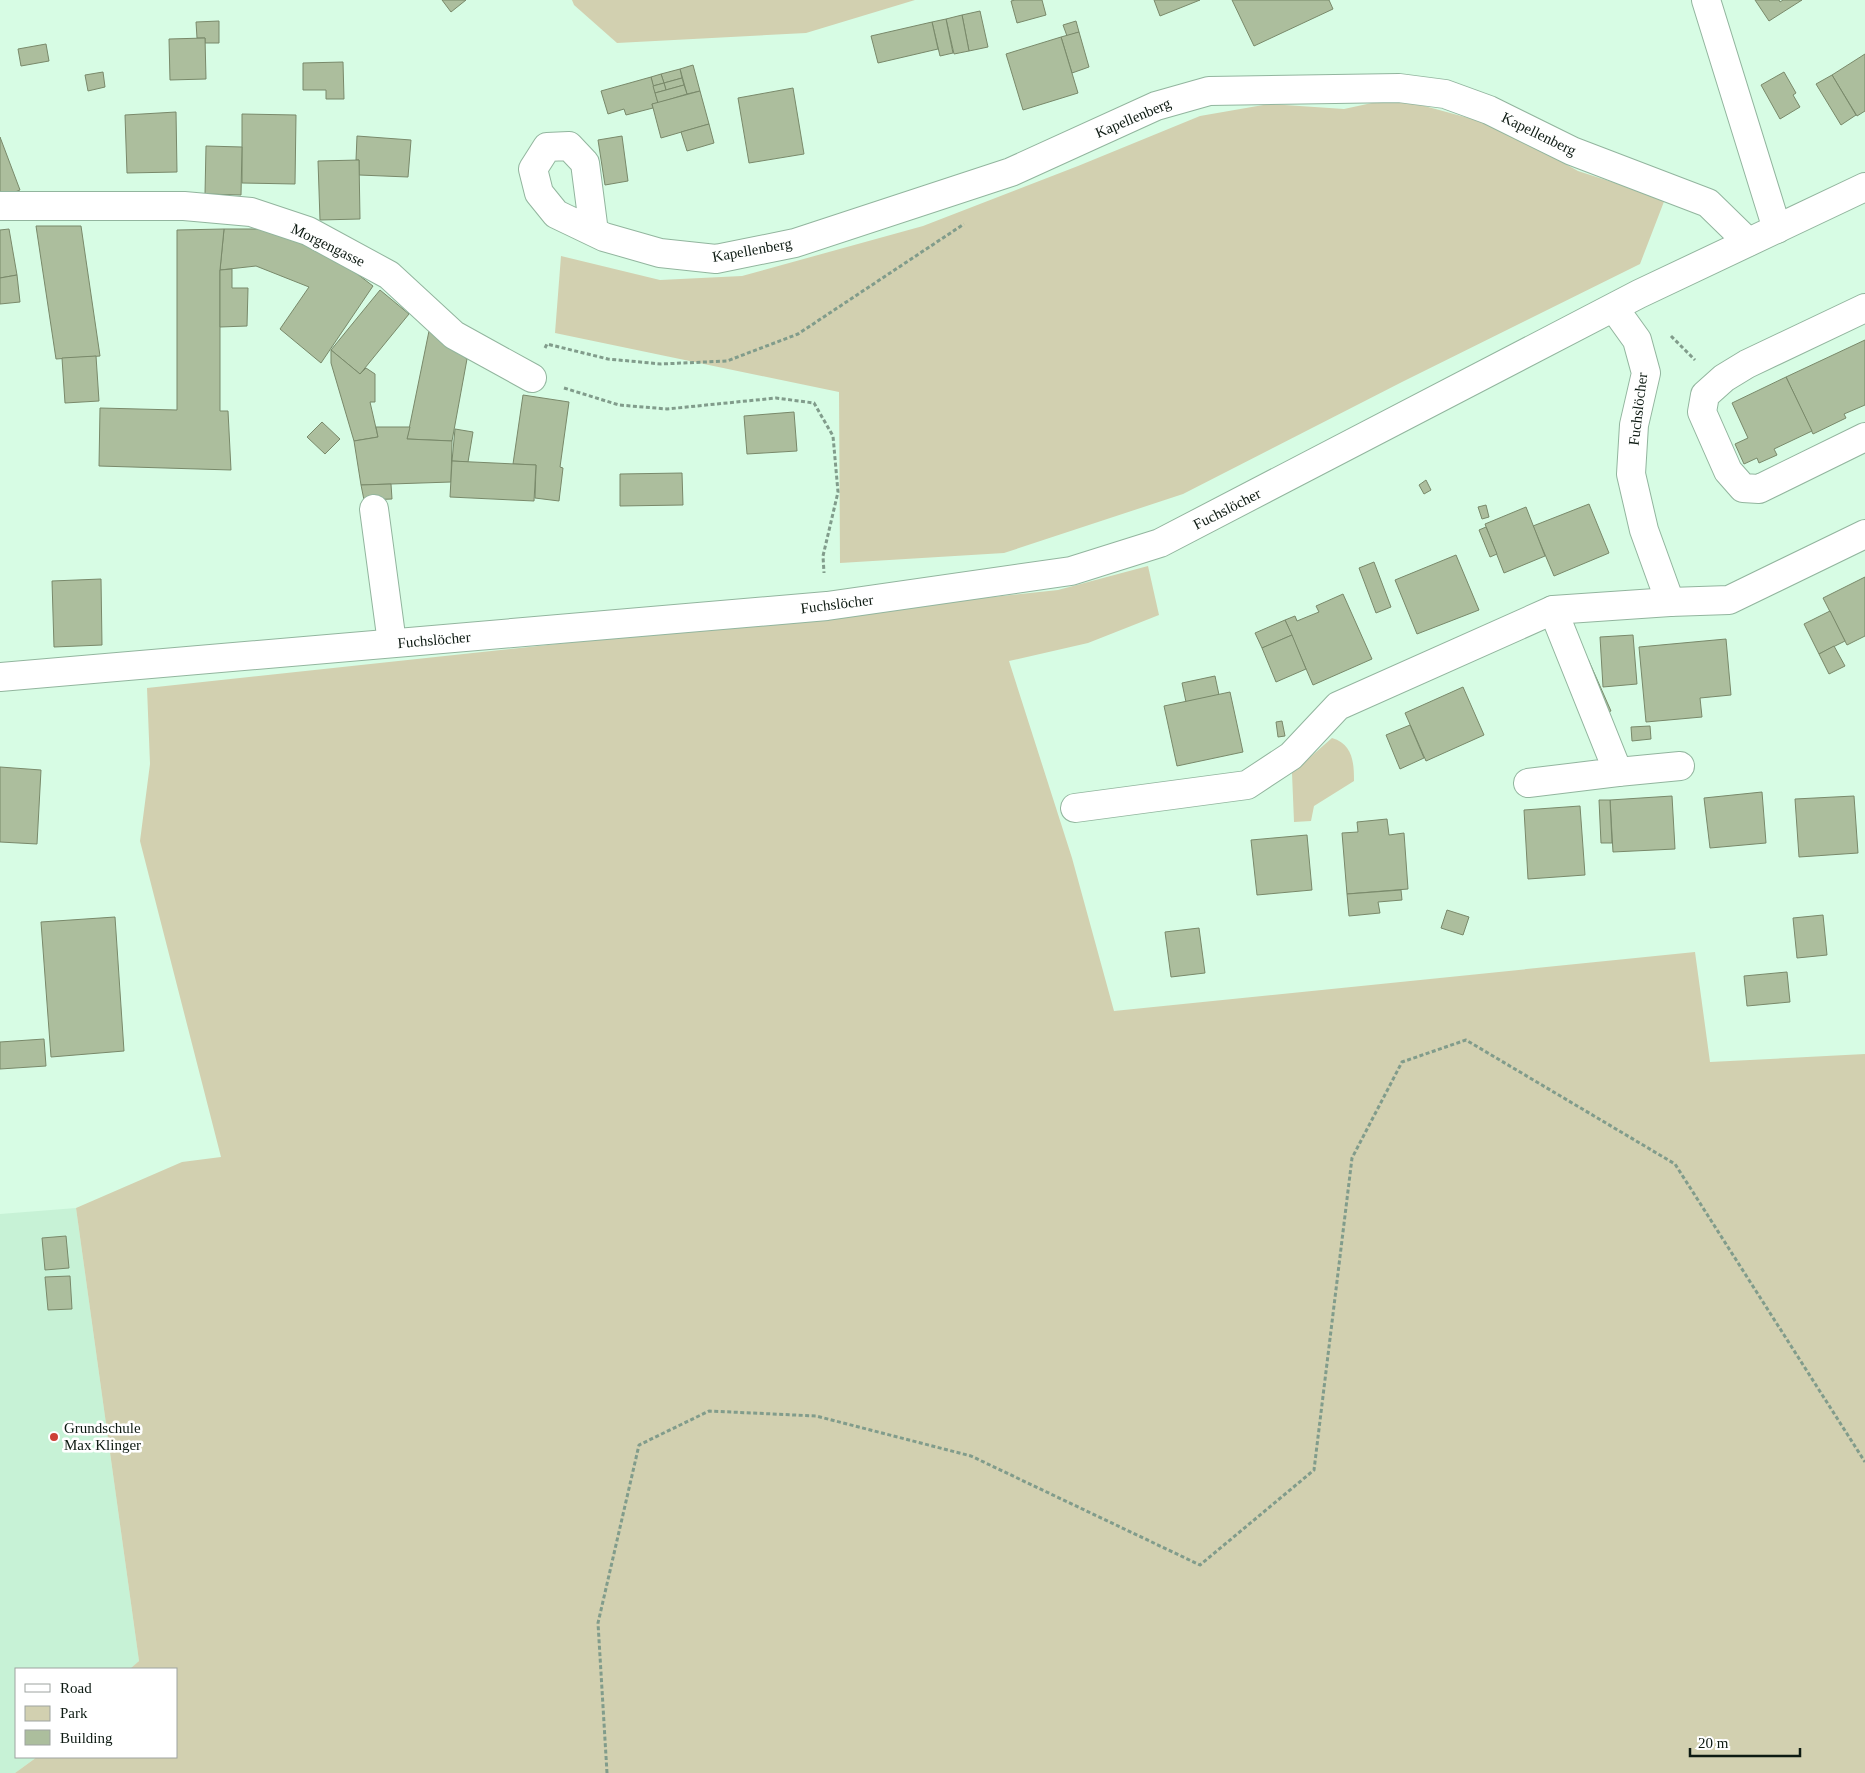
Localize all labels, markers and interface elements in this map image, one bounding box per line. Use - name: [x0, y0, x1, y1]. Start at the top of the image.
- street label: Kapellenberg: [1093, 95, 1174, 141]
- street label: Kapellenberg: [1499, 109, 1579, 159]
- street label: Morgengasse: [289, 220, 368, 270]
- street label: Kapellenberg: [711, 235, 794, 265]
- street label: Fuchslöcher: [1626, 372, 1650, 446]
- street label: Fuchslöcher: [1191, 485, 1263, 533]
- street label: Fuchslöcher: [800, 592, 874, 616]
- street label: Fuchslöcher: [397, 629, 471, 651]
- place label: Grundschule Max Klinger: [64, 1420, 141, 1453]
- marker: Grundschule Max Klinger: [48, 1431, 60, 1443]
- legend: [15, 1668, 178, 1758]
- text: Road: [60, 1680, 92, 1696]
- text: Park: [60, 1705, 88, 1721]
- scale bar: [1690, 1726, 1800, 1758]
- text: Building: [60, 1730, 113, 1746]
- text: 20 m: [1698, 1735, 1729, 1751]

